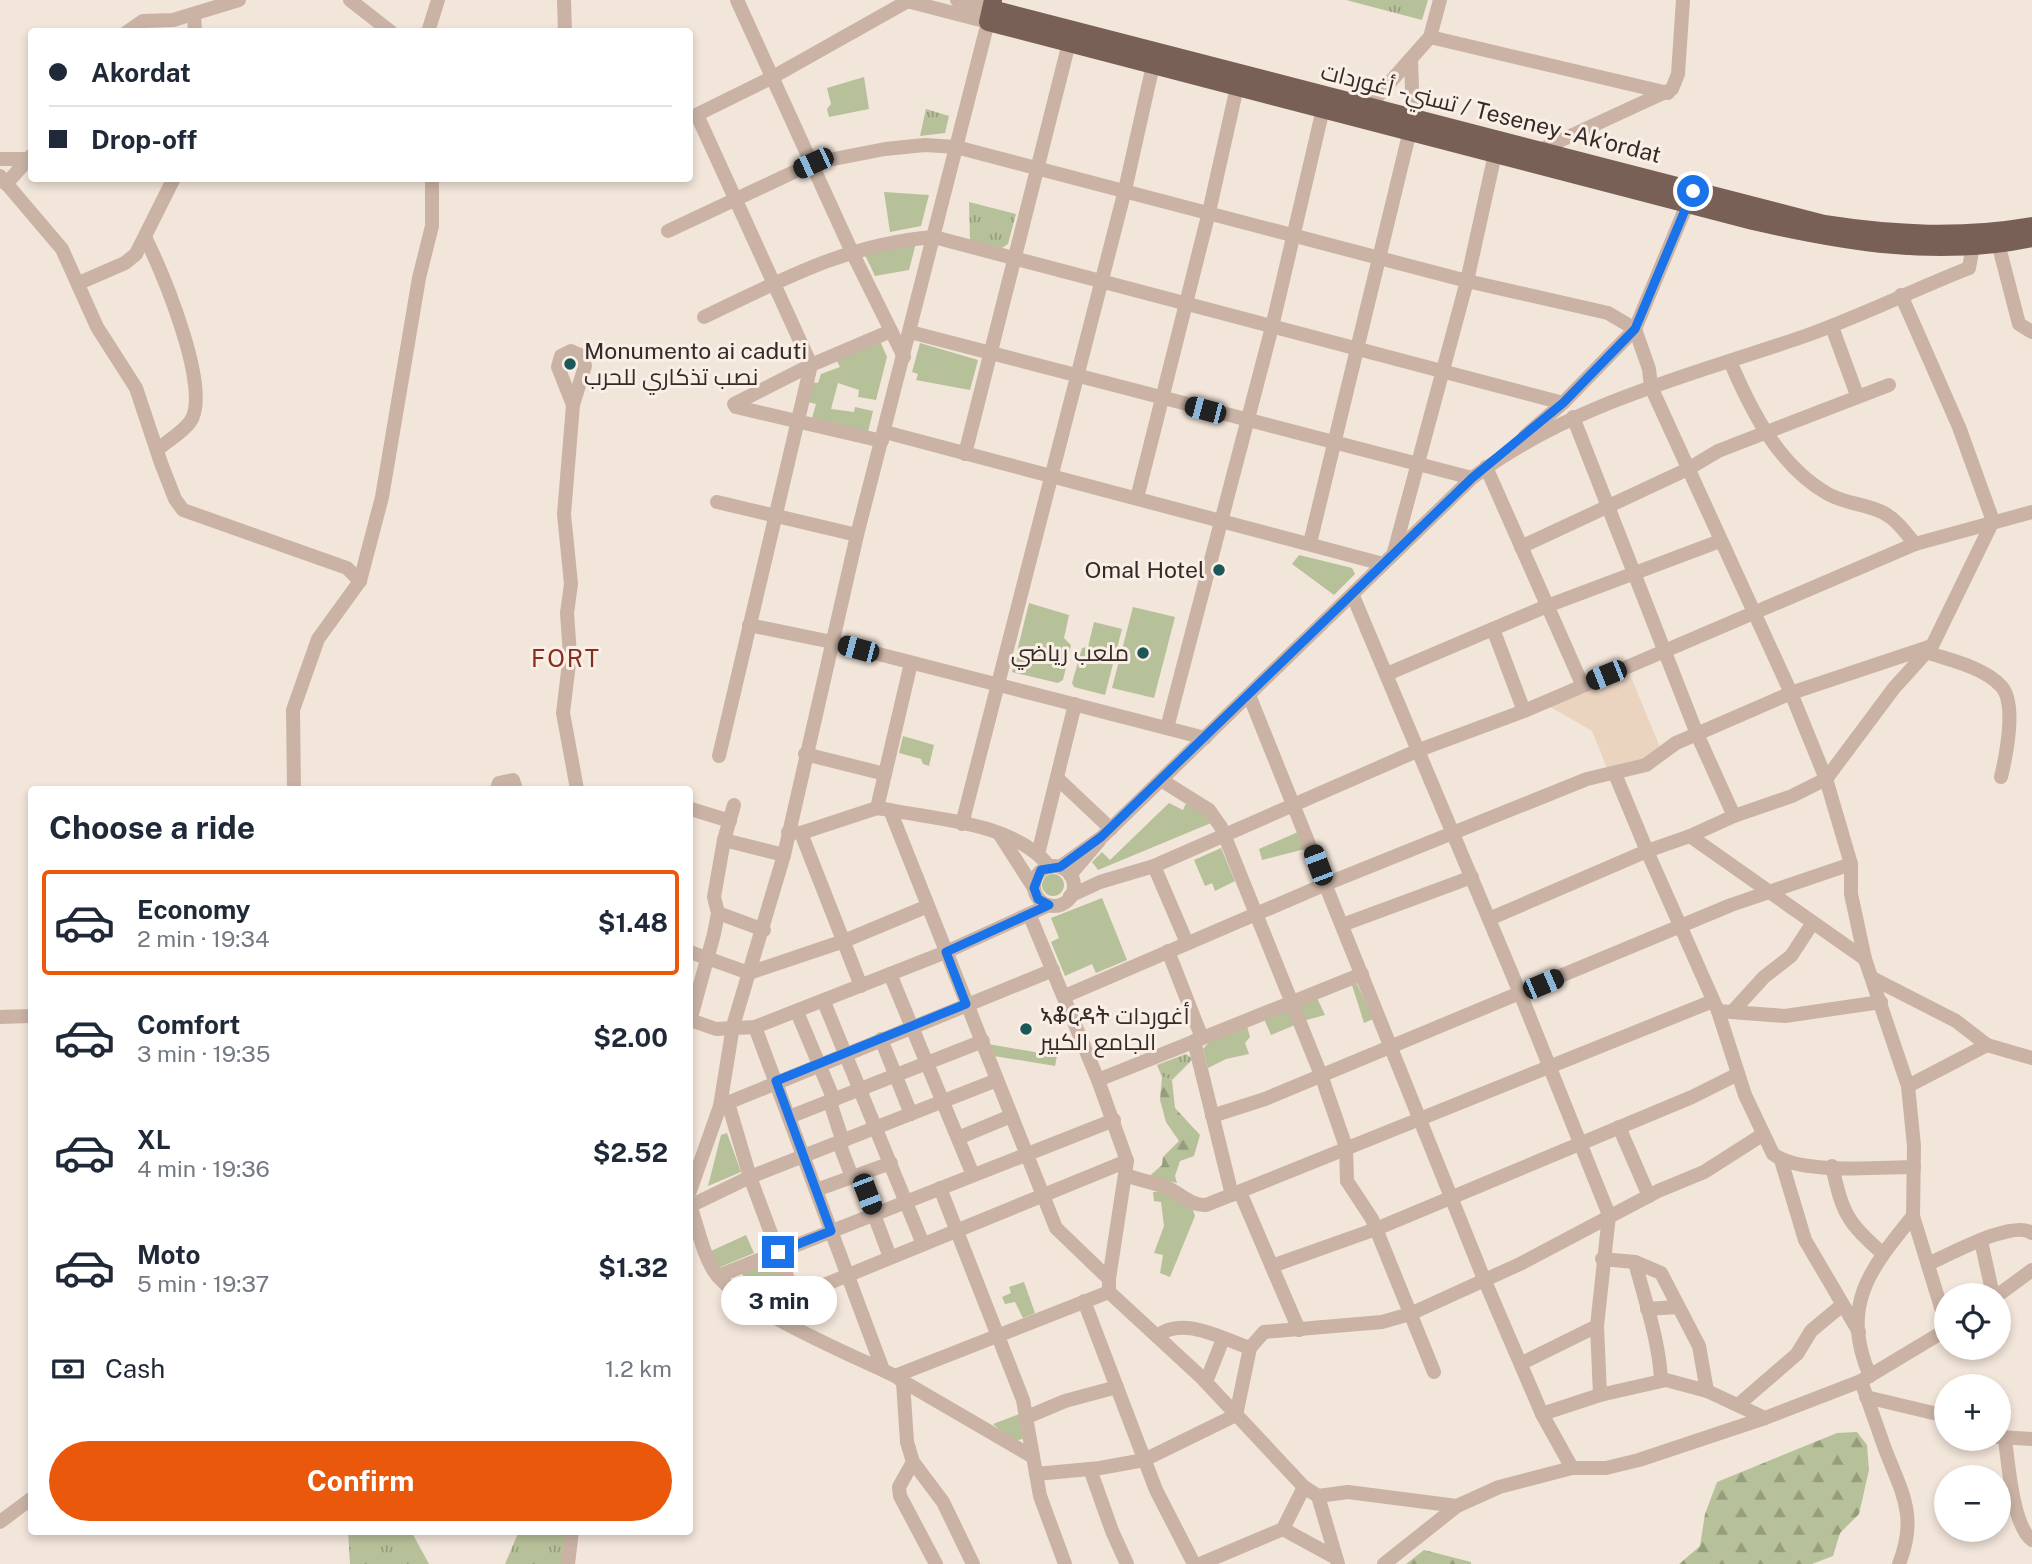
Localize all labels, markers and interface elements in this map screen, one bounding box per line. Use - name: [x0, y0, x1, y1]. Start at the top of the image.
- street label: تسني - أغوردات / Teseney - Ak'ordat: [1317, 56, 1664, 173]
- text: Akordat: [91, 57, 191, 88]
- text: Drop-off: [91, 124, 197, 155]
- car: [790, 145, 837, 181]
- route start: [1677, 175, 1709, 207]
- place label: Monumento ai caduti نصب تذكاري للحرب: [584, 337, 807, 395]
- marker: Monumento ai caduti نصب تذكاري للحرب: [562, 356, 578, 372]
- car: [1182, 394, 1229, 426]
- place label: Omal Hotel: [1085, 556, 1205, 583]
- marker: Omal Hotel: [1211, 562, 1227, 578]
- car: [835, 633, 882, 665]
- place label: ملعب رياضي: [1011, 639, 1129, 670]
- district label: FORT: [531, 644, 601, 672]
- marker: ملعب رياضي: [1135, 645, 1151, 661]
- car: [1583, 657, 1630, 693]
- text: Choose a ride: [49, 809, 255, 846]
- car: [1301, 842, 1336, 888]
- icon: car: [53, 891, 116, 954]
- text: Economy: [137, 894, 250, 925]
- text: $1.48: [598, 907, 668, 938]
- text: 2 min · 19:34: [137, 925, 269, 952]
- car: [1520, 966, 1567, 1002]
- place label: ኣቆርዳት أغوردات الجامع الكبير: [1038, 1001, 1190, 1058]
- icon: car: [53, 1006, 116, 1069]
- text: Comfort: [137, 1009, 240, 1040]
- marker: ኣቆርዳት أغوردات الجامع الكبير: [1018, 1021, 1034, 1037]
- text: $2.00: [593, 1022, 668, 1053]
- text: 3 min · 19:35: [137, 1040, 271, 1067]
- icon: car: [53, 1121, 116, 1184]
- text: XL: [137, 1124, 171, 1155]
- text: $2.52: [593, 1137, 668, 1168]
- text: 4 min · 19:36: [137, 1155, 270, 1182]
- car: [850, 1171, 885, 1217]
- icon: car: [53, 1236, 116, 1299]
- route end: [762, 1236, 794, 1268]
- text: Moto: [137, 1239, 200, 1270]
- text: $1.32: [598, 1252, 668, 1283]
- text: 5 min · 19:37: [137, 1270, 269, 1297]
- callout: 3 min: [720, 1276, 836, 1326]
- map controls: [1934, 1283, 2011, 1542]
- button: locate: [1934, 1283, 2011, 1360]
- text: 3 min: [749, 1287, 809, 1314]
- icon: cash: [49, 1350, 87, 1388]
- text: Cash: [105, 1353, 165, 1384]
- text: 1.2 km: [605, 1355, 672, 1382]
- button: +: [1934, 1374, 2011, 1451]
- button: Confirm: [49, 1441, 672, 1521]
- button: −: [1934, 1465, 2011, 1542]

